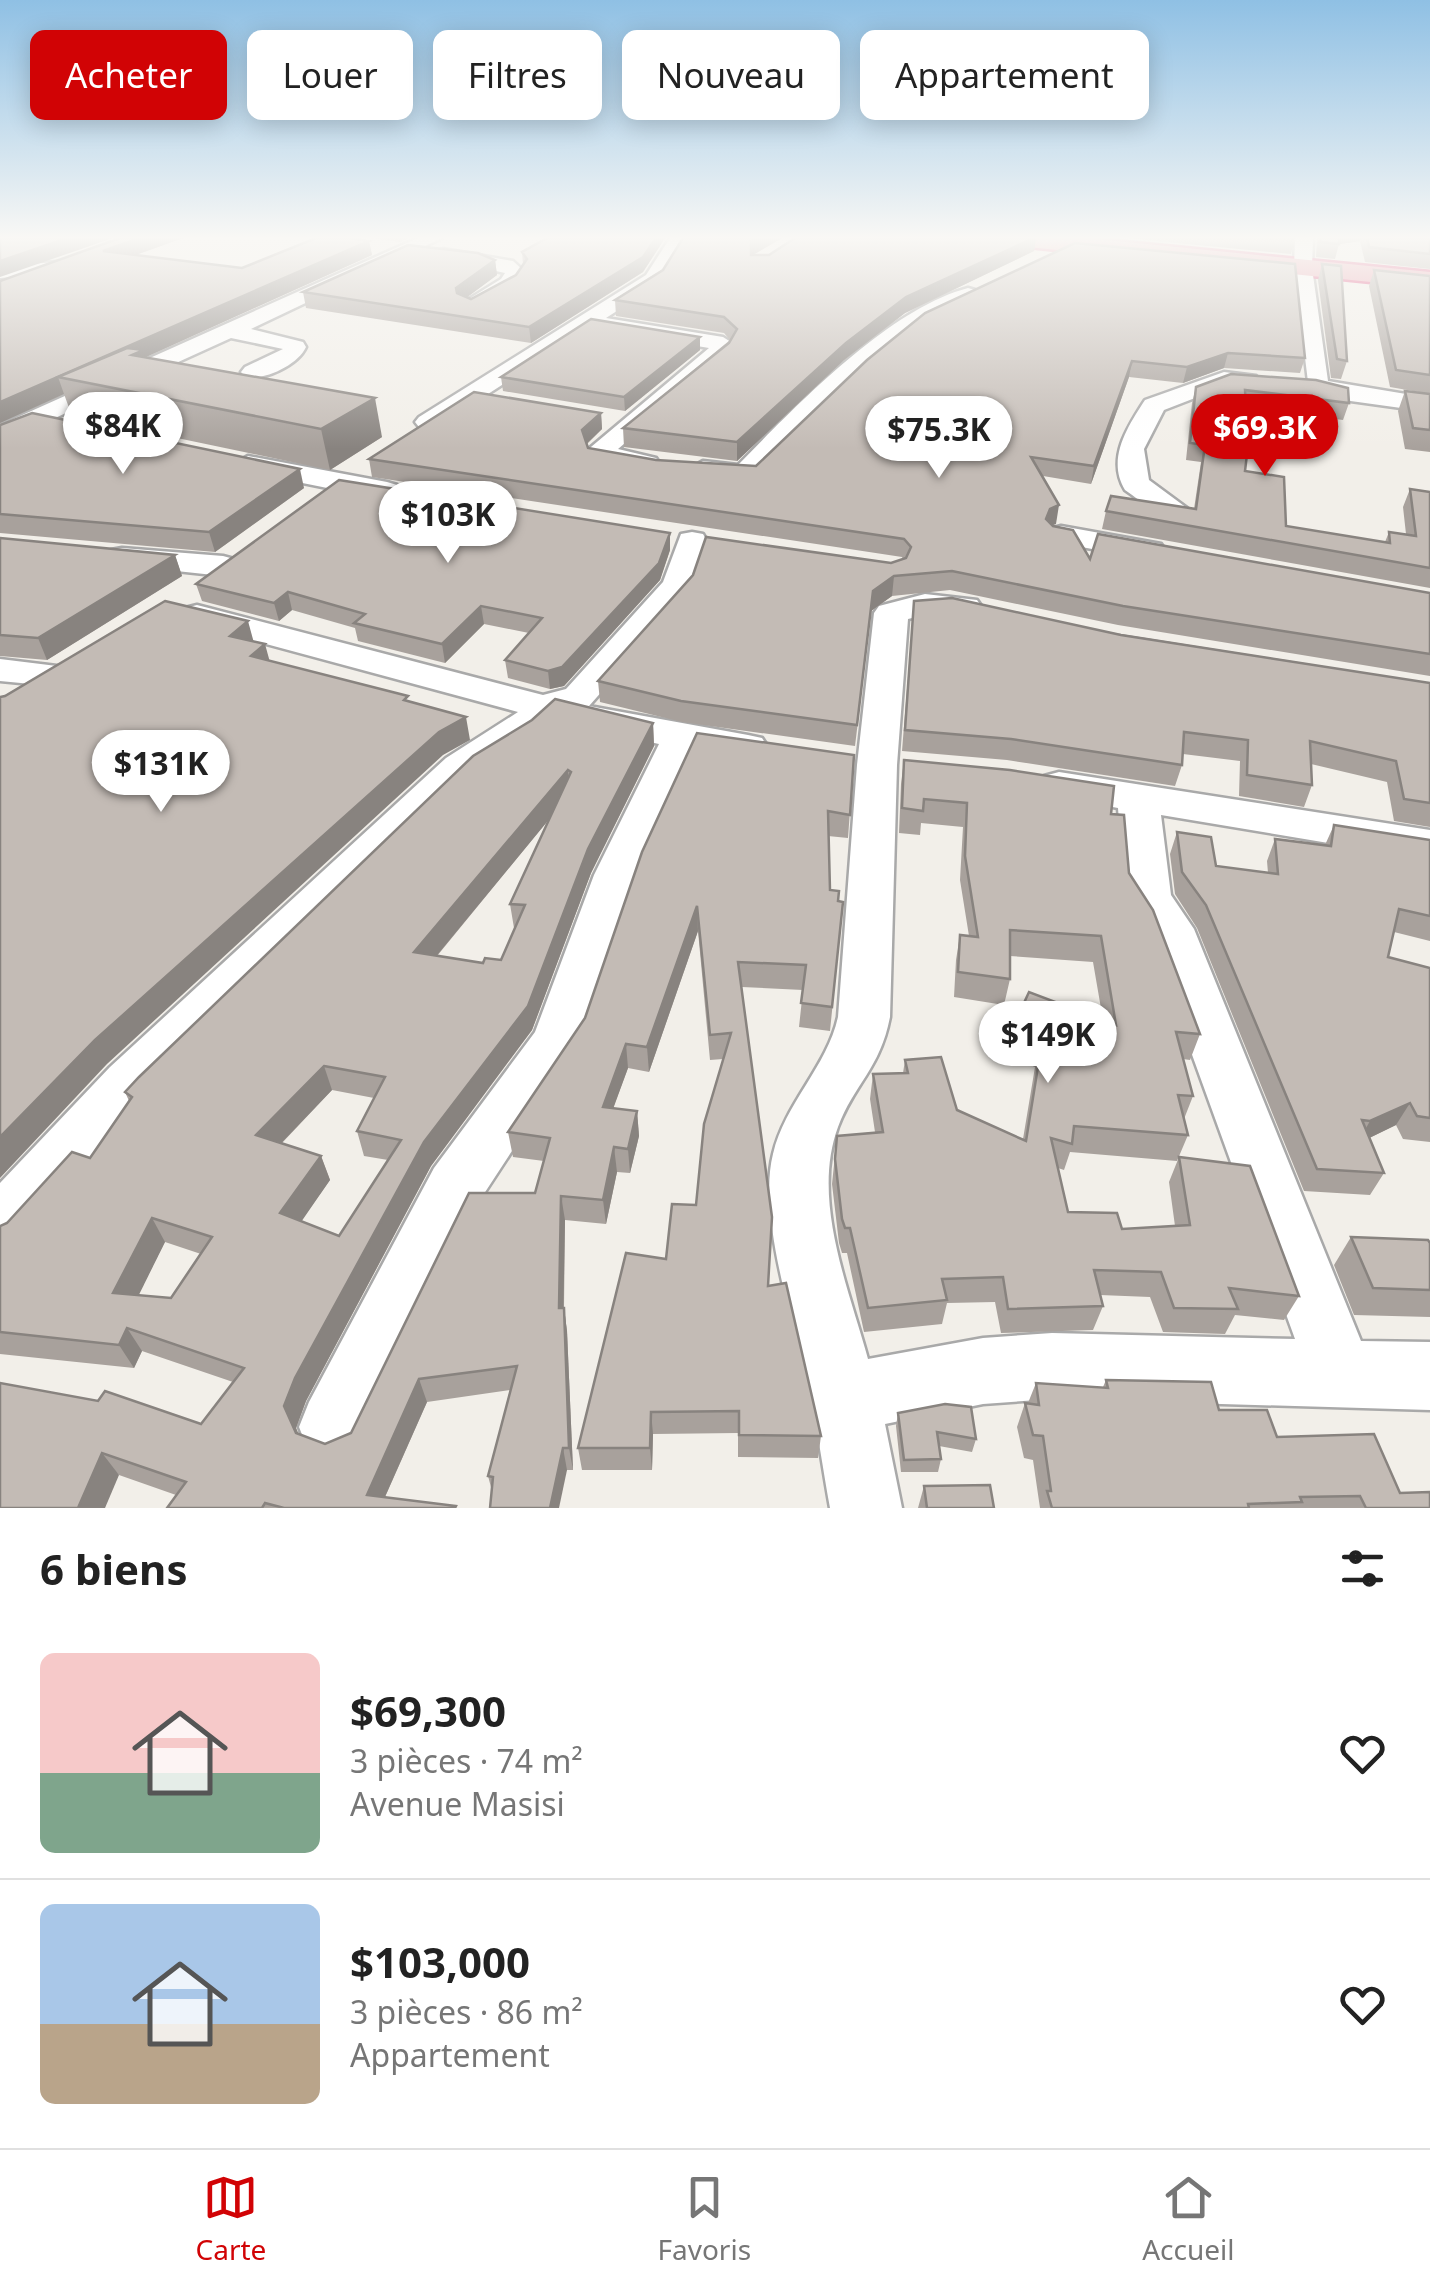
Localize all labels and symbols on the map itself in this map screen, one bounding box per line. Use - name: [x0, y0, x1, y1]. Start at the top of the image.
- pin: $84K: [64, 392, 182, 477]
- pin: $69.3K: [1184, 394, 1346, 479]
- pin: $75.3K: [858, 396, 1020, 481]
- pin: $103K: [378, 481, 518, 566]
- pin: $131K: [91, 730, 231, 815]
- pin: $149K: [978, 1001, 1118, 1086]

